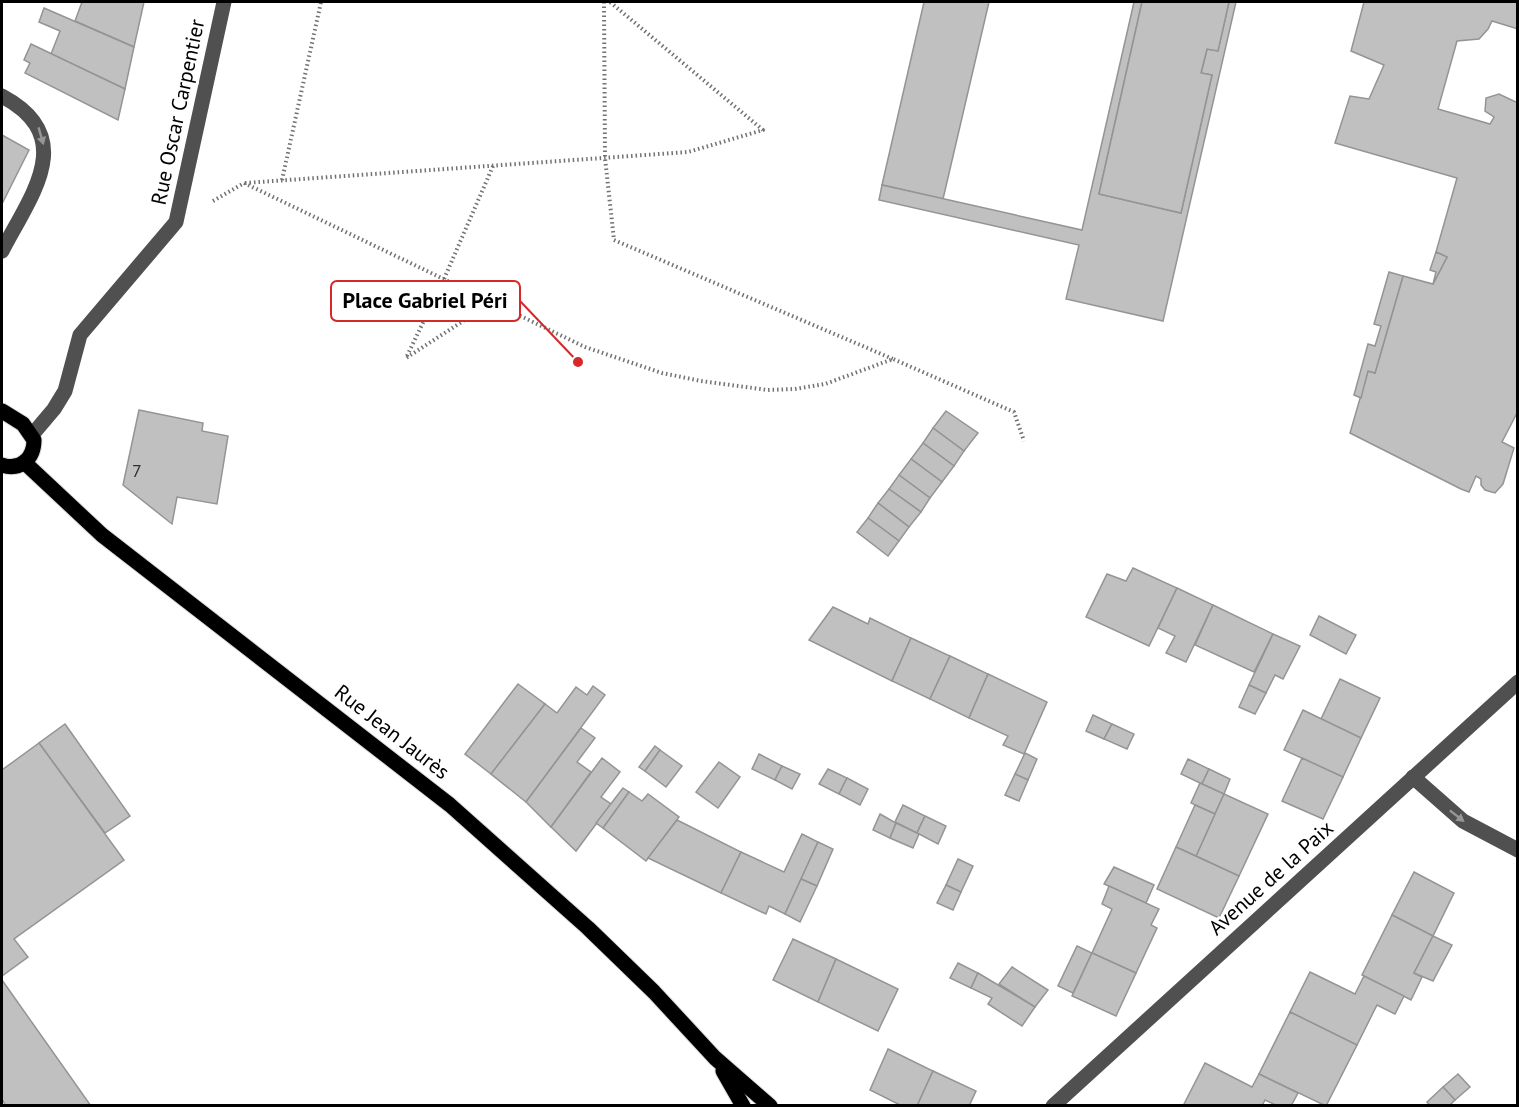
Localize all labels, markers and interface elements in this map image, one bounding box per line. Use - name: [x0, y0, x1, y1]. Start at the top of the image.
- street label: Rue Oscar Carpentier: [145, 17, 210, 207]
- one-way arrow: [37, 127, 46, 145]
- callout: Place Gabriel Péri: [331, 281, 520, 321]
- text: Place Gabriel Péri: [342, 286, 508, 314]
- house number: 7: [132, 459, 142, 482]
- street label: Rue Jean Jaurès: [329, 678, 455, 785]
- one-way arrow: [1449, 809, 1464, 821]
- street label: Avenue de la Paix: [1203, 814, 1339, 941]

